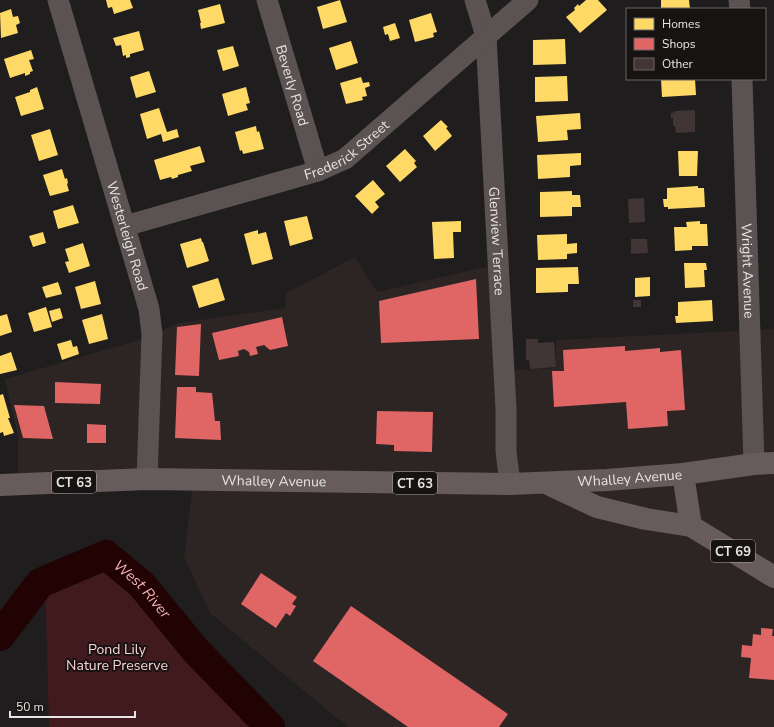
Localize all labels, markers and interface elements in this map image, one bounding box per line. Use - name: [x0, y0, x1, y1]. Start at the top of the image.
- legend: [626, 8, 766, 80]
- text: Homes: [662, 16, 700, 32]
- text: Shops: [662, 36, 696, 52]
- street label: Beverly Road: [271, 43, 313, 128]
- text: Other: [662, 56, 694, 72]
- street label: Frederick Street: [302, 116, 393, 185]
- street label: Westerleigh Road: [102, 179, 152, 293]
- street label: Glenview Terrace: [484, 186, 509, 296]
- street label: Wright Avenue: [737, 223, 758, 319]
- street label: Whalley Avenue: [577, 465, 683, 491]
- road number: CT 63: [52, 471, 96, 493]
- street label: Whalley Avenue: [221, 471, 326, 491]
- road number: CT 63: [393, 472, 437, 494]
- road number: CT 69: [711, 540, 755, 562]
- water label: West River: [109, 555, 176, 623]
- park label: Pond Lily Nature Preserve: [66, 640, 168, 675]
- scale bar: [10, 693, 135, 719]
- text: 50 m: [16, 699, 44, 715]

